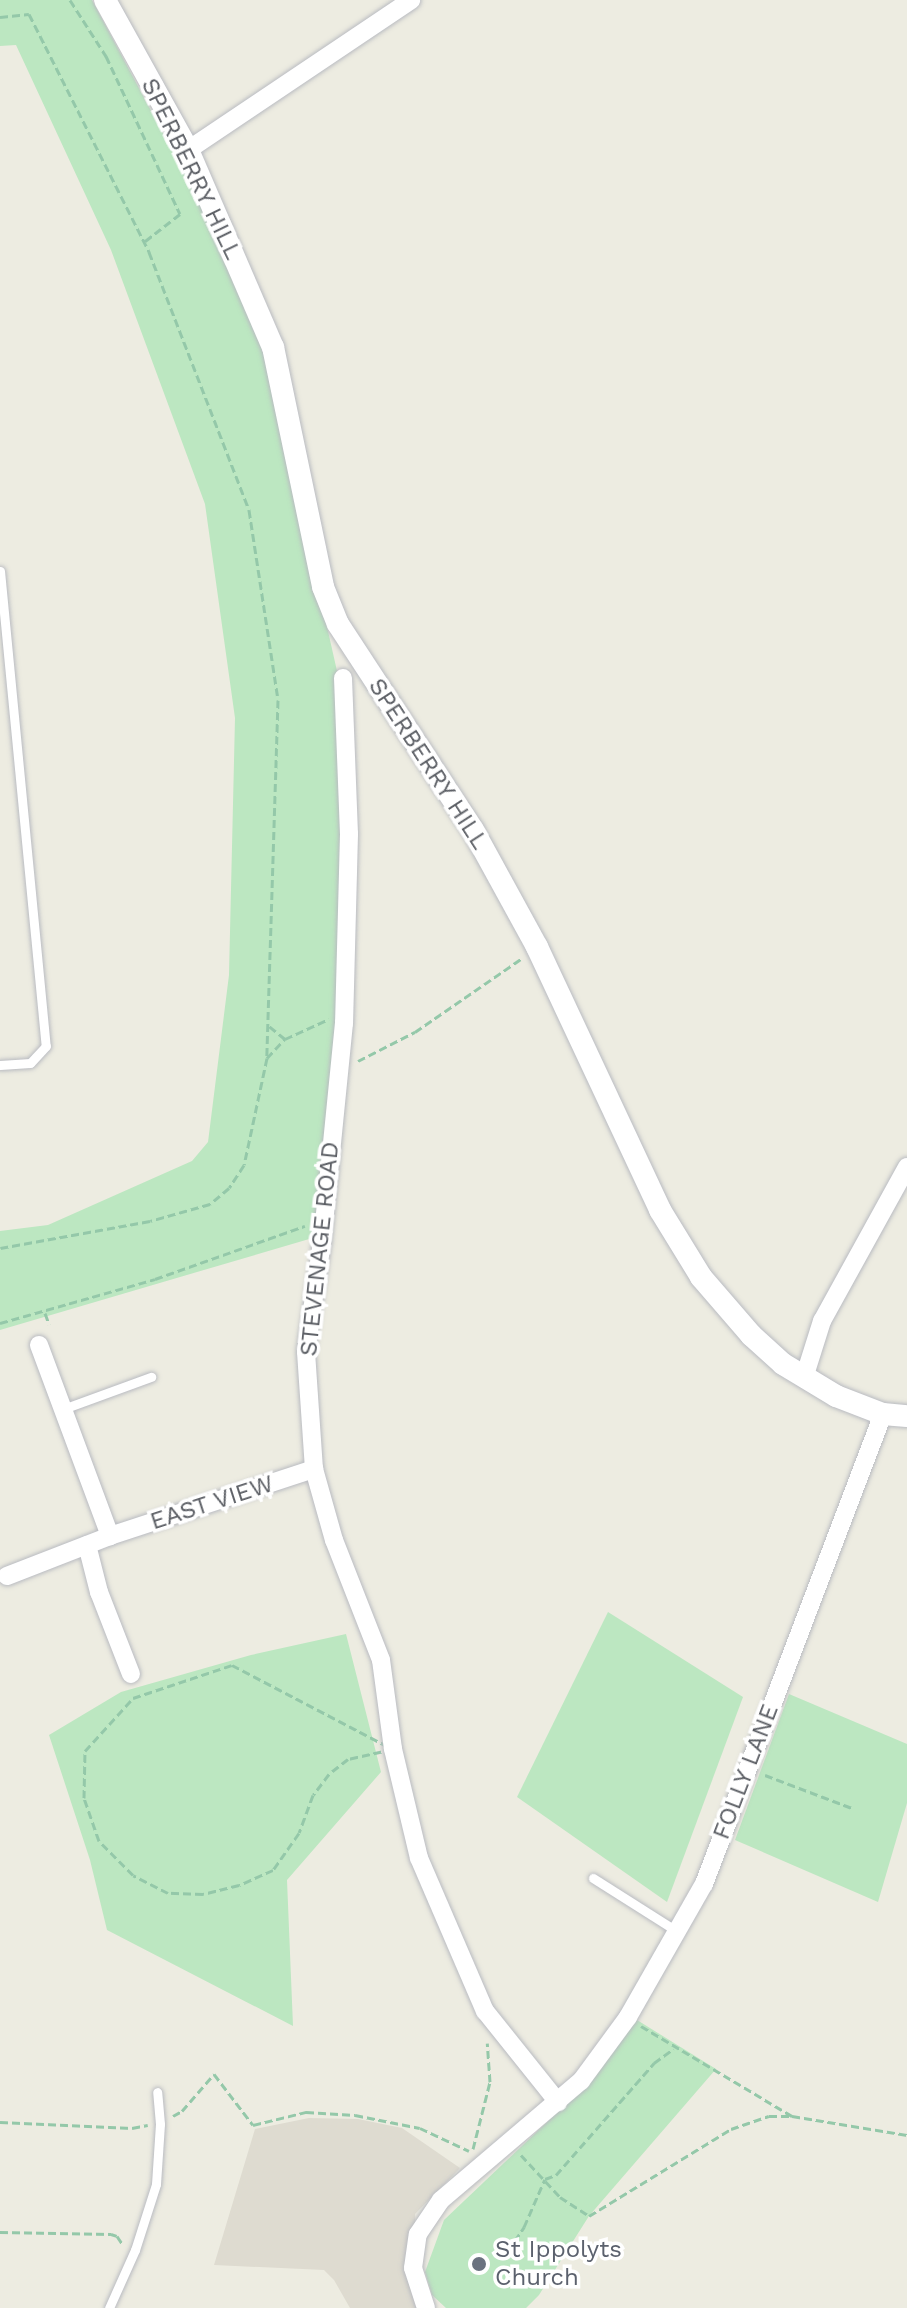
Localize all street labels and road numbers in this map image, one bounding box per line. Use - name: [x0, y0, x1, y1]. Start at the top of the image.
- street label: SPERBERRY HILL: [134, 73, 248, 265]
- street label: SPERBERRY HILL: [362, 673, 494, 855]
- street label: STEVENAGE ROAD: [294, 1140, 346, 1358]
- street label: EAST VIEW: [146, 1469, 278, 1537]
- street label: FOLLY LANE: [707, 1700, 785, 1844]

